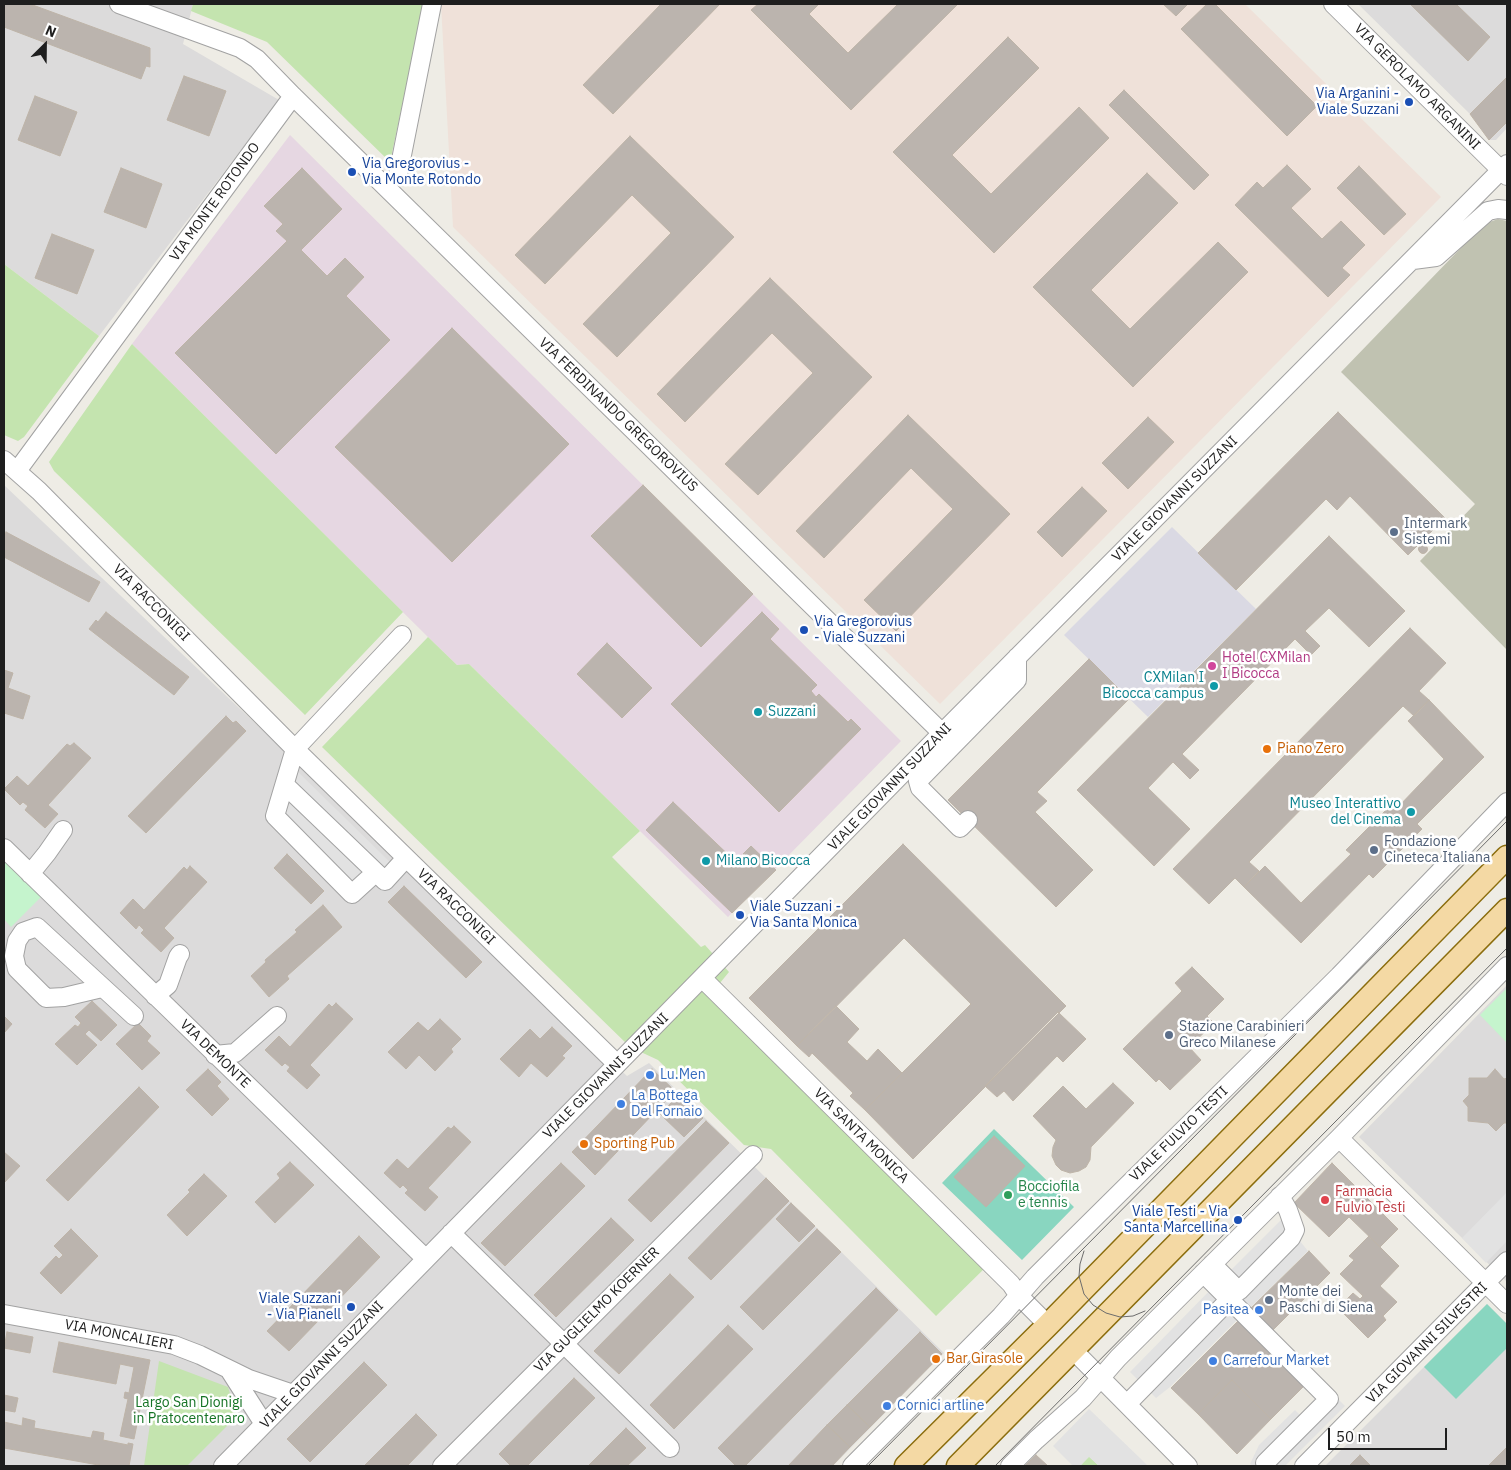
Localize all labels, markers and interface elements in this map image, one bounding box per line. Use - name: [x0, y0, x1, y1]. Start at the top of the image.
- north arrow: [20, 20, 70, 70]
- street label: VIA GEROLAMO ARGANINI: [1350, 20, 1484, 154]
- text: N: [43, 21, 59, 41]
- place label: Via Arganini - Viale Suzzani: [1316, 86, 1399, 118]
- marker: Via Arganini - Viale Suzzani: [1403, 96, 1415, 108]
- street label: VIA MONTE ROTONDO: [166, 139, 264, 265]
- place label: Via Gregorovius - Via Monte Rotondo: [362, 156, 481, 188]
- marker: Via Gregorovius - Via Monte Rotondo: [346, 166, 358, 178]
- street label: VIA FERDINANDO GREGOROVIUS: [535, 334, 701, 496]
- street label: VIALE GIOVANNI SUZZANI: [1109, 433, 1241, 565]
- place label: Intermark Sistemi: [1404, 516, 1467, 548]
- marker: Intermark Sistemi: [1388, 526, 1400, 538]
- street label: VIA RACCONIGI: [109, 561, 193, 645]
- place label: Via Gregorovius - Viale Suzzani: [814, 614, 912, 646]
- marker: Via Gregorovius - Viale Suzzani: [798, 624, 810, 636]
- place label: Hotel CXMilan I Bicocca: [1222, 650, 1311, 682]
- marker: Hotel CXMilan I Bicocca: [1206, 660, 1218, 672]
- place label: CXMilan I Bicocca campus: [1102, 670, 1204, 702]
- marker: CXMilan I Bicocca campus: [1208, 680, 1220, 692]
- place label: Suzzani: [768, 704, 816, 720]
- marker: Suzzani: [752, 706, 764, 718]
- street label: VIALE GIOVANNI SUZZANI: [825, 720, 955, 854]
- place label: Piano Zero: [1277, 741, 1344, 757]
- marker: Piano Zero: [1261, 743, 1273, 755]
- place label: Museo Interattivo del Cinema: [1290, 796, 1401, 829]
- marker: Museo Interattivo del Cinema: [1405, 806, 1417, 818]
- place label: Fondazione Cineteca Italiana: [1384, 834, 1490, 866]
- marker: Fondazione Cineteca Italiana: [1368, 844, 1380, 856]
- place label: Milano Bicocca: [716, 853, 810, 869]
- marker: Milano Bicocca: [700, 855, 712, 867]
- street label: VIA RACCONIGI: [414, 866, 498, 948]
- place label: Viale Suzzani - Via Santa Monica: [750, 899, 857, 932]
- marker: Viale Suzzani - Via Santa Monica: [734, 909, 746, 921]
- street label: VIALE GIOVANNI SUZZANI: [540, 1010, 672, 1142]
- street label: VIA DEMONTE: [176, 1016, 254, 1092]
- place label: Stazione Carabinieri Greco Milanese: [1179, 1019, 1304, 1052]
- marker: Stazione Carabinieri Greco Milanese: [1163, 1029, 1175, 1041]
- place label: Lu.Men: [660, 1067, 706, 1083]
- marker: Lu.Men: [644, 1069, 656, 1081]
- street label: VIALE FULVIO TESTI: [1126, 1083, 1232, 1185]
- street label: VIA SANTA MONICA: [810, 1085, 912, 1187]
- place label: La Bottega Del Fornaio: [631, 1088, 702, 1120]
- marker: La Bottega Del Fornaio: [615, 1098, 627, 1110]
- place label: Sporting Pub: [594, 1136, 675, 1152]
- marker: Sporting Pub: [578, 1138, 590, 1150]
- place label: Bocciofila e tennis: [1018, 1179, 1079, 1212]
- place label: Farmacia Fulvio Testi: [1335, 1184, 1406, 1216]
- marker: Bocciofila e tennis: [1002, 1189, 1014, 1201]
- marker: Farmacia Fulvio Testi: [1319, 1194, 1331, 1206]
- place label: Viale Testi - Via Santa Marcellina: [1124, 1204, 1228, 1236]
- marker: Viale Testi - Via Santa Marcellina: [1232, 1214, 1244, 1226]
- street label: VIA GUGLIELMO KOERNER: [531, 1244, 663, 1376]
- street label: VIA GIOVANNI SILVESTRI: [1363, 1279, 1491, 1407]
- place label: Monte dei Paschi di Siena: [1279, 1284, 1373, 1316]
- place label: Viale Suzzani - Via Pianell: [259, 1291, 341, 1324]
- marker: Monte dei Paschi di Siena: [1263, 1294, 1275, 1306]
- street label: VIALE GIOVANNI SUZZANI: [257, 1298, 387, 1432]
- marker: Viale Suzzani - Via Pianell: [345, 1301, 357, 1313]
- place label: Pasitea: [1203, 1302, 1249, 1318]
- marker: Pasitea: [1253, 1304, 1265, 1316]
- street label: VIA MONCALIERI: [63, 1316, 175, 1354]
- place label: Bar Girasole: [946, 1351, 1023, 1367]
- marker: Bar Girasole: [930, 1353, 942, 1365]
- place label: Carrefour Market: [1223, 1353, 1329, 1369]
- marker: Carrefour Market: [1207, 1355, 1219, 1367]
- park label: Largo San Dionigi in Pratocentenaro: [133, 1395, 245, 1428]
- place label: Cornici artline: [897, 1398, 984, 1414]
- marker: Cornici artline: [881, 1400, 893, 1412]
- scale bar: [1331, 1418, 1450, 1450]
- text: 50 m: [1336, 1427, 1371, 1446]

